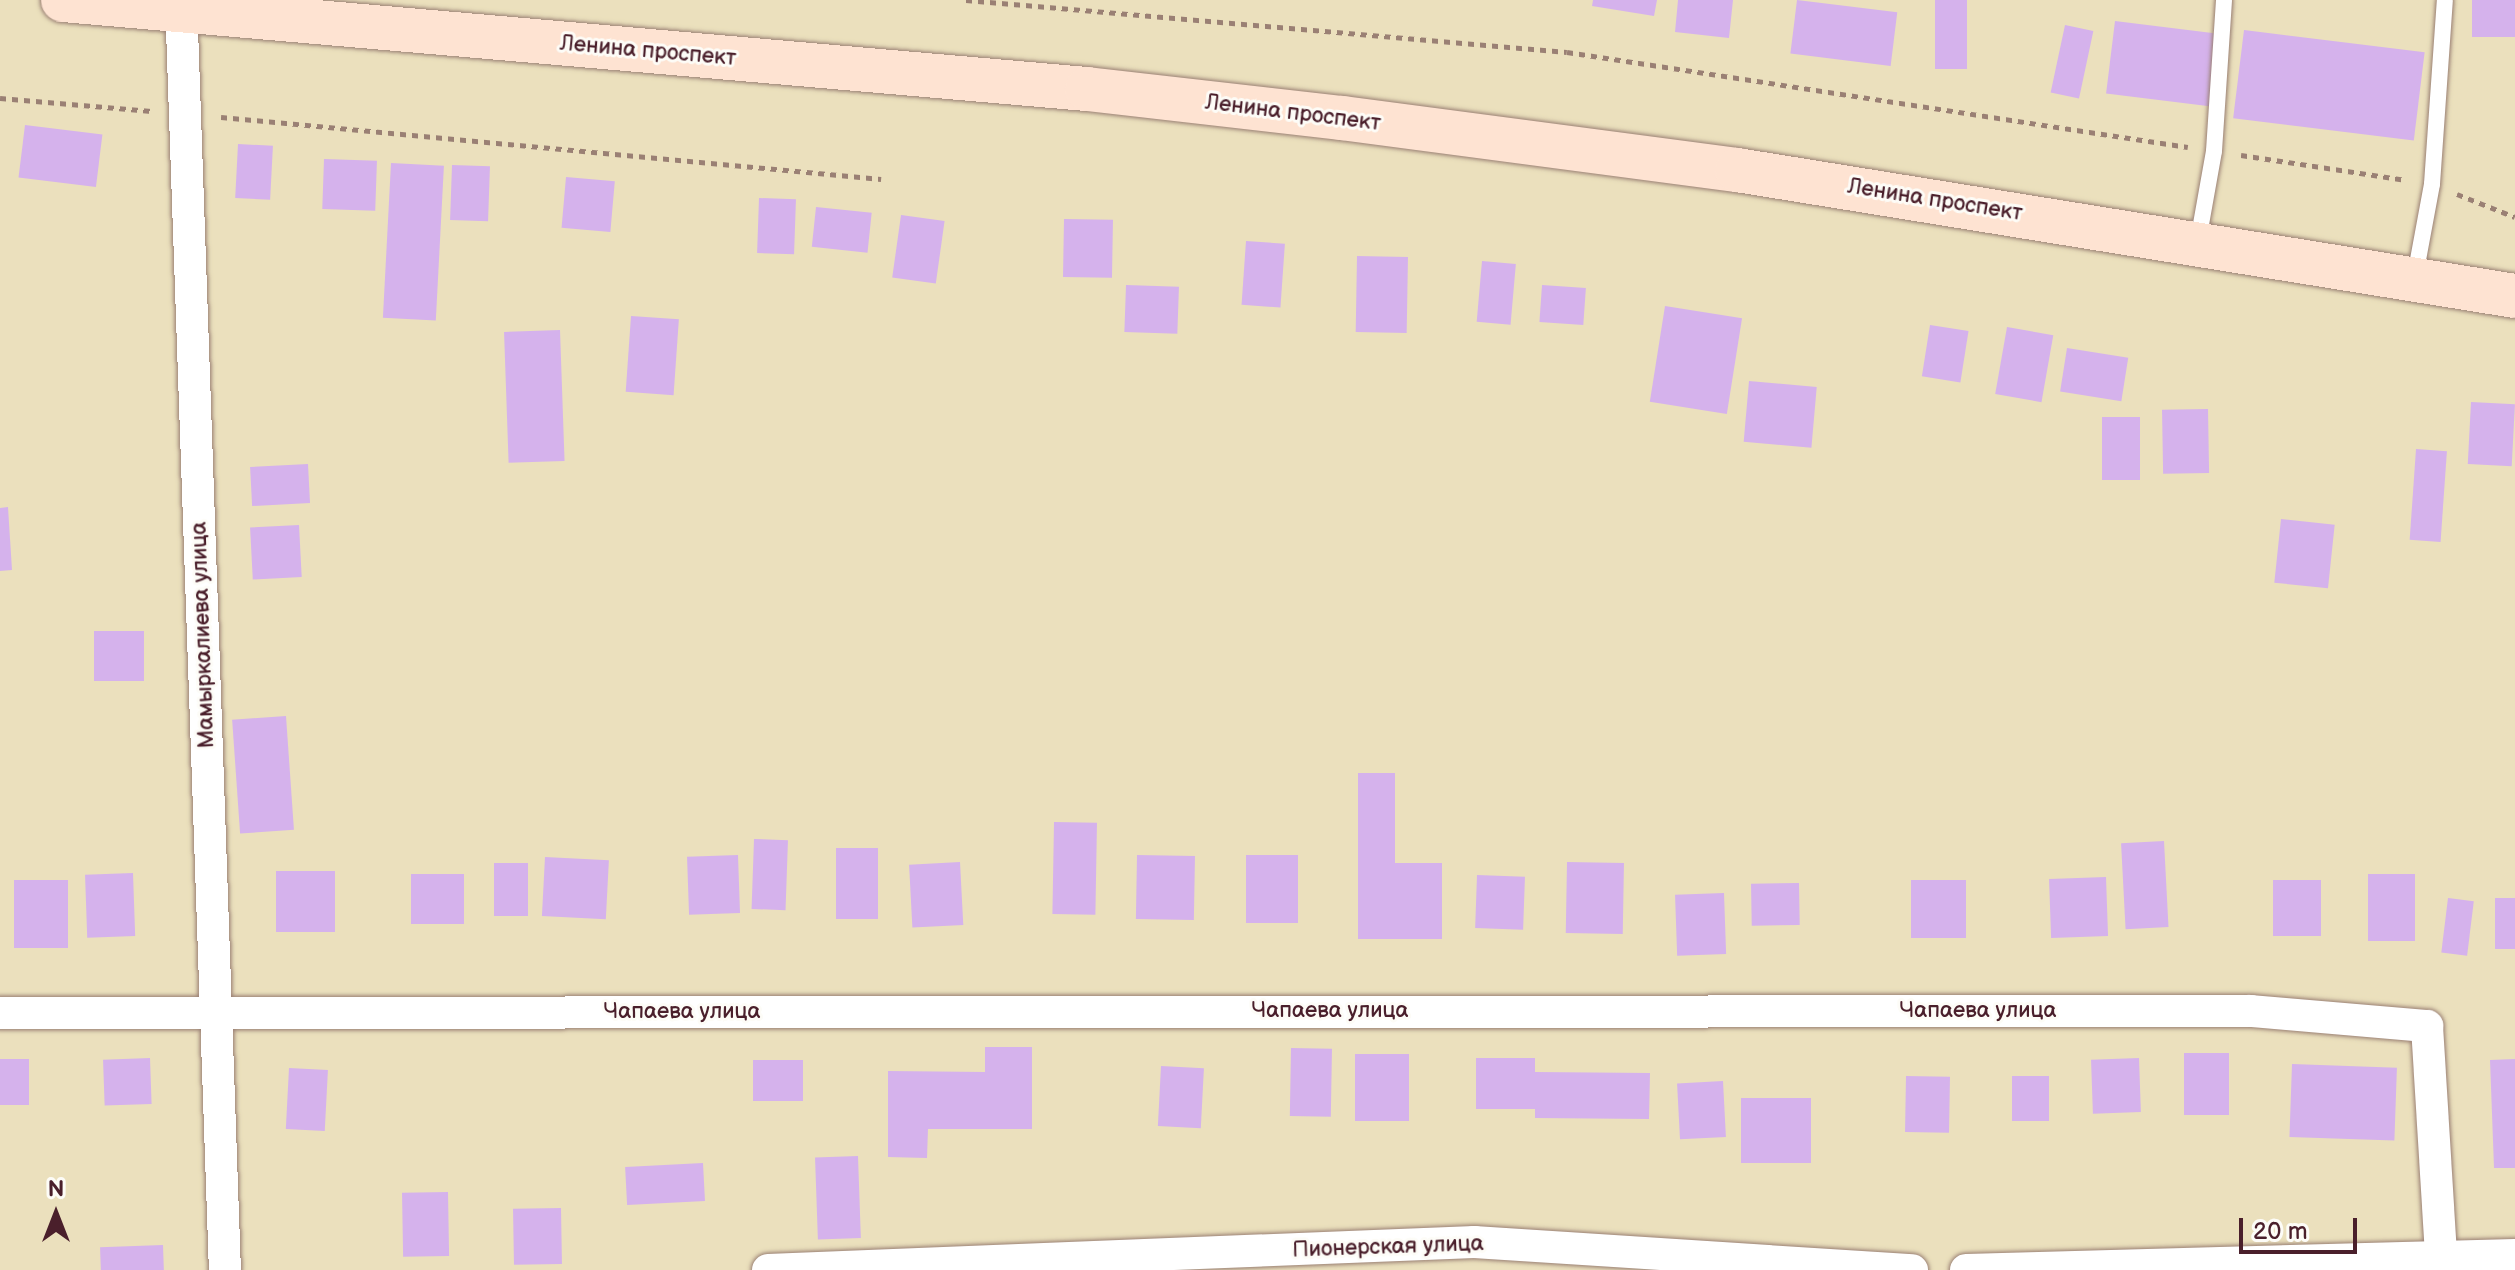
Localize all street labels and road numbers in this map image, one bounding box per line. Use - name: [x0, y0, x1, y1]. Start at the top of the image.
- street label: Ленина проспект: [559, 30, 737, 72]
- street label: Ленина проспект: [1204, 89, 1382, 137]
- street label: Ленина проспект: [1846, 173, 2024, 227]
- street label: Мамыркалиева улица: [186, 521, 220, 749]
- street label: Чапаева улица: [1252, 998, 1408, 1024]
- street label: Чапаева улица: [1900, 998, 2056, 1024]
- street label: Чапаева улица: [604, 999, 760, 1025]
- street label: Пионерская улица: [1292, 1230, 1484, 1264]

